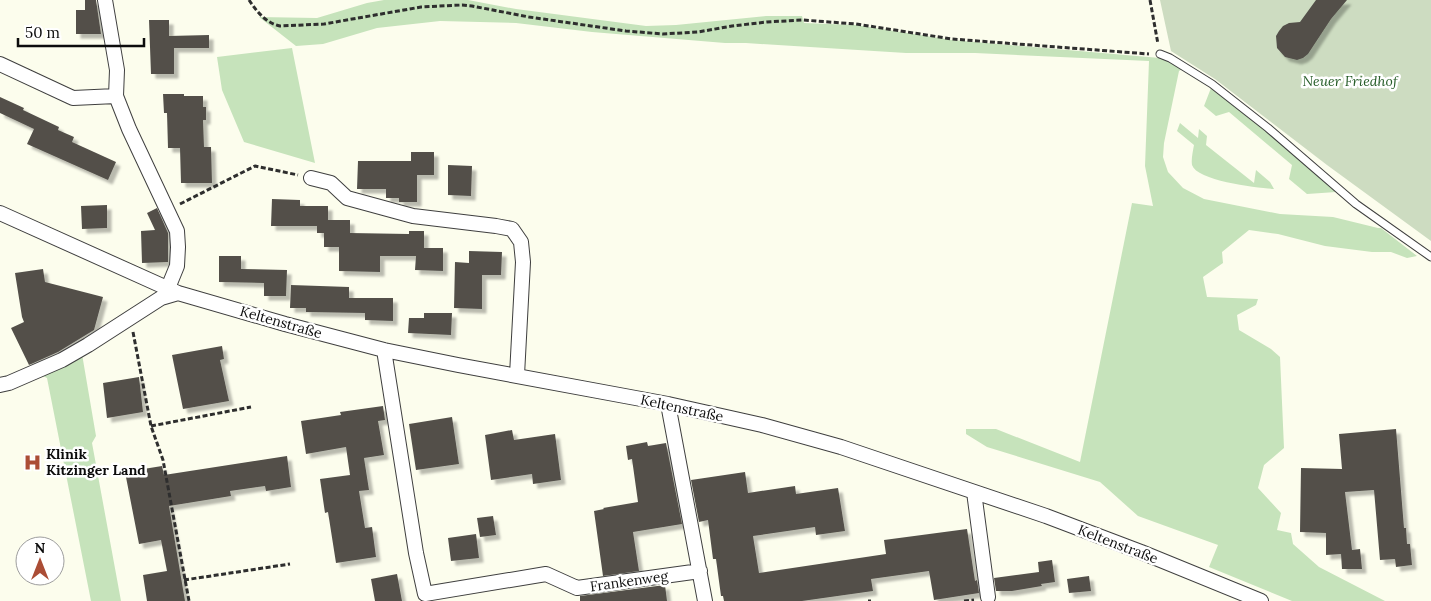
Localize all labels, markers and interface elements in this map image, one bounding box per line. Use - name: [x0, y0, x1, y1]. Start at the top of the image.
- scale bar: [18, 15, 144, 47]
- text: 50 m: [25, 23, 60, 42]
- park label: Neuer Friedhof: [1303, 72, 1399, 90]
- street label: Keltenstraße: [238, 302, 324, 342]
- street label: Keltenstraße: [639, 390, 726, 426]
- place label: Klinik Kitzinger Land: [46, 445, 146, 479]
- hospital icon: Klinik Kitzinger Land: [22, 452, 42, 472]
- street label: Keltenstraße: [1075, 520, 1161, 568]
- north arrow: [15, 536, 65, 586]
- text: N: [35, 539, 46, 557]
- street label: Frankenweg: [589, 567, 670, 595]

